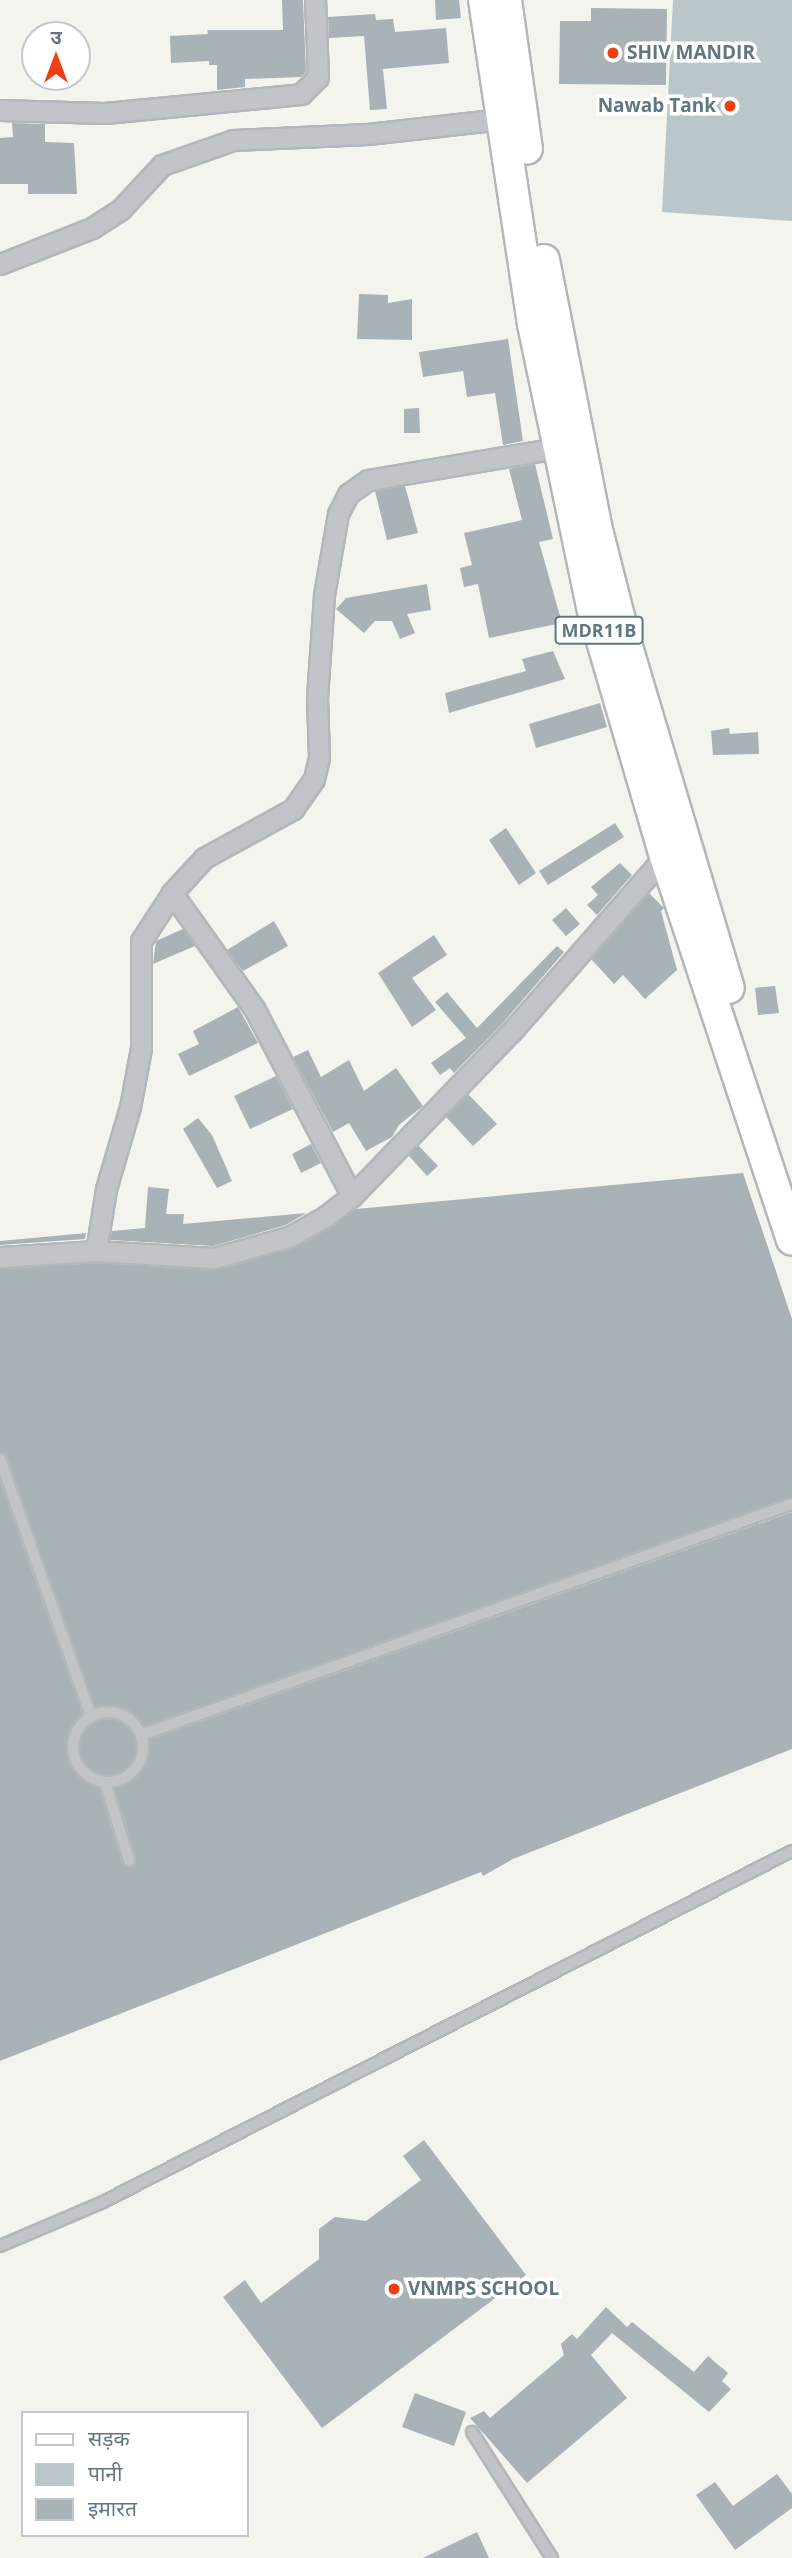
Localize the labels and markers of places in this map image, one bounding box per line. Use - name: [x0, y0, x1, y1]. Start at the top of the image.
- place label: SHIV MANDIR: [627, 42, 755, 64]
- marker: SHIV MANDIR: [605, 45, 621, 61]
- place label: Nawab Tank: [598, 95, 716, 117]
- marker: Nawab Tank: [722, 98, 738, 114]
- place label: VNMPS SCHOOL: [408, 2278, 559, 2300]
- marker: VNMPS SCHOOL: [386, 2281, 402, 2297]

